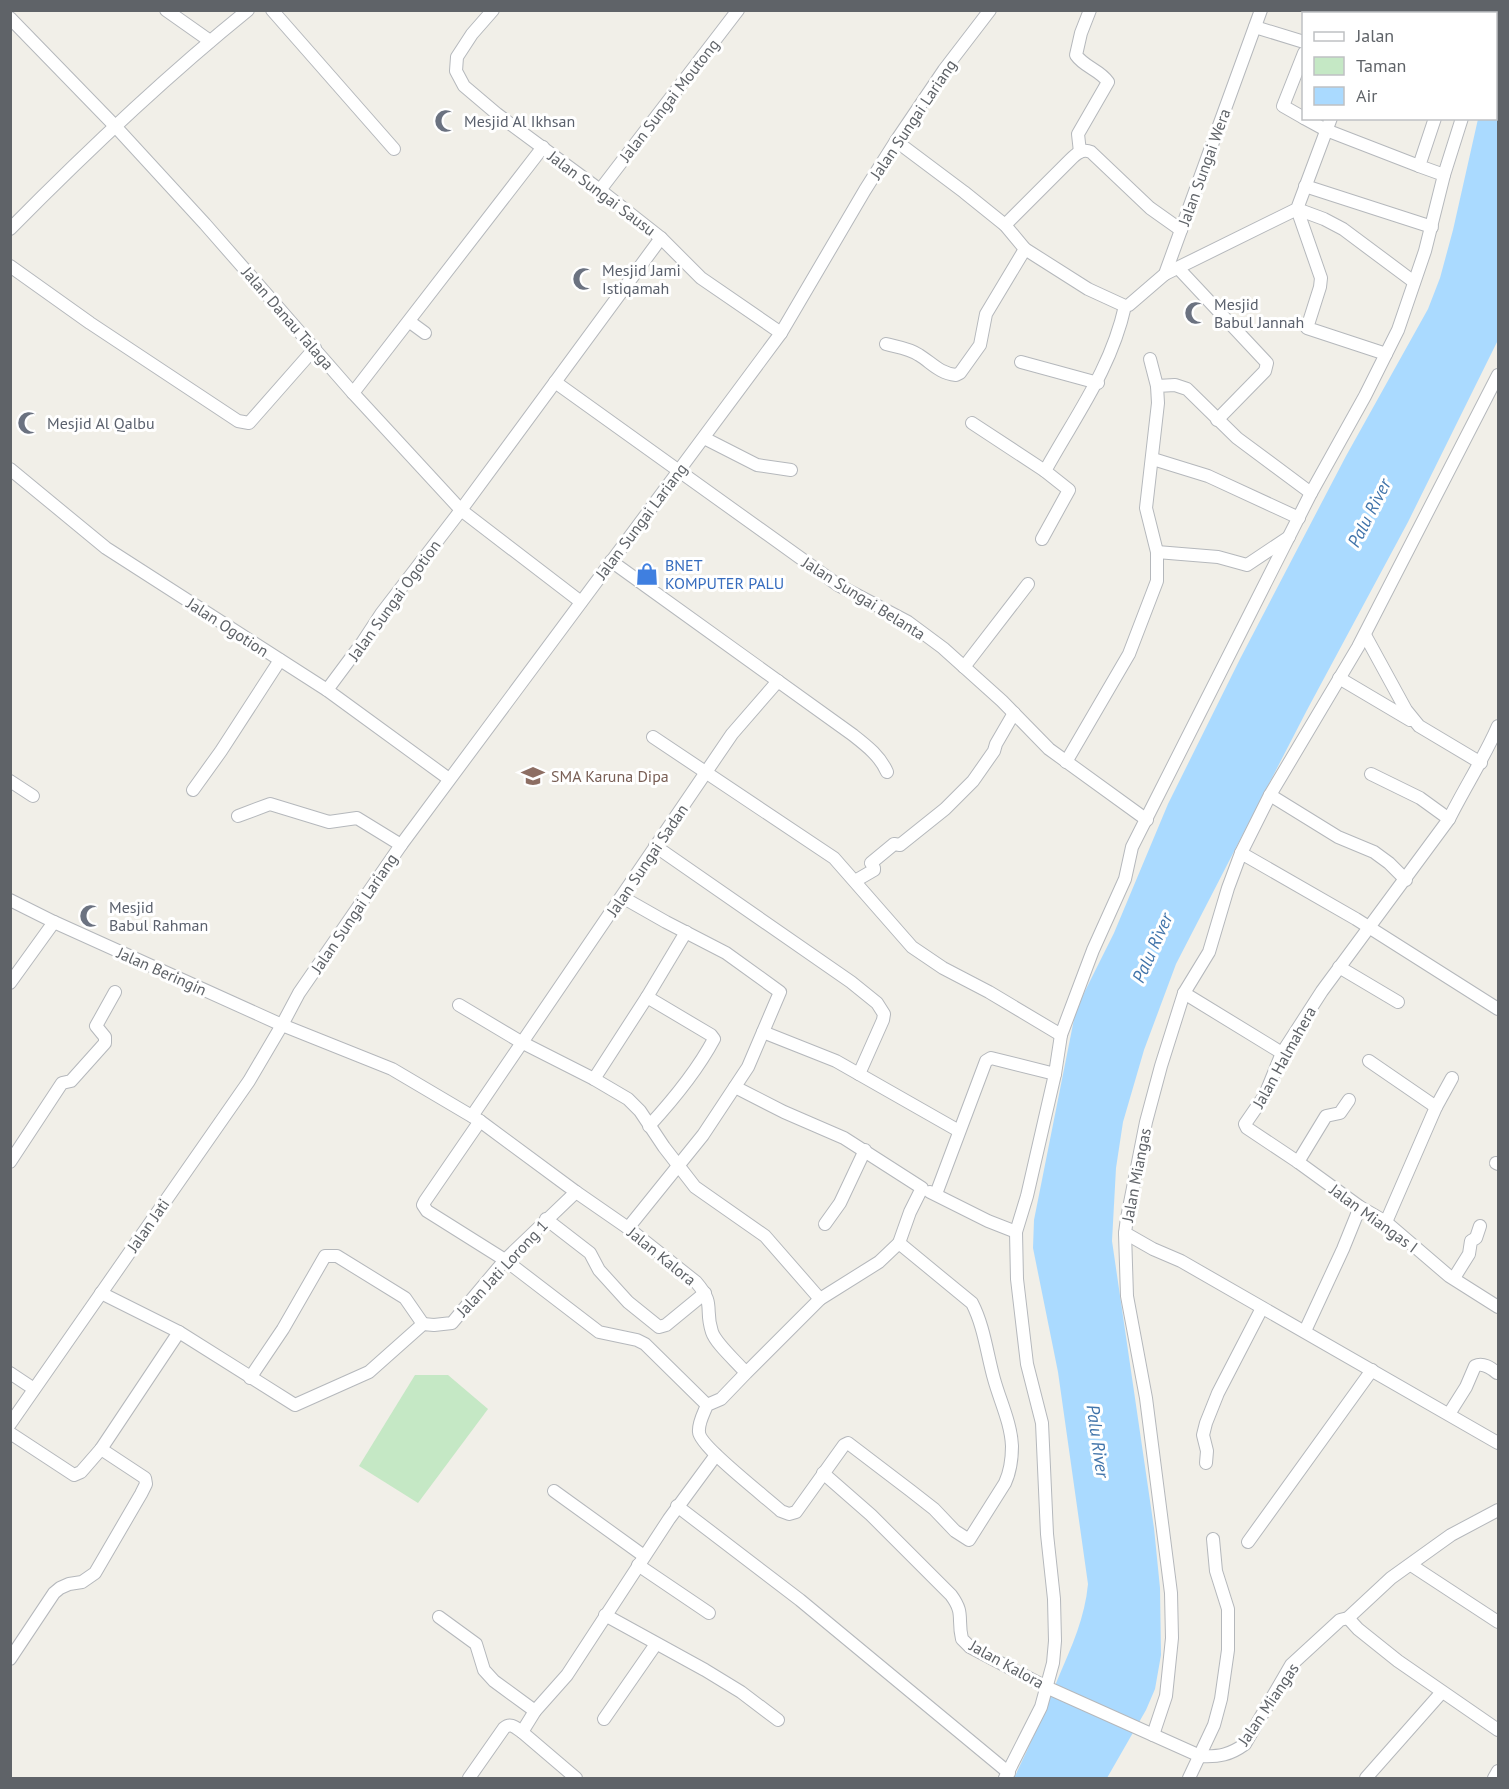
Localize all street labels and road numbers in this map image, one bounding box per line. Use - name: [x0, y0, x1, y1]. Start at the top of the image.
- street label: Jalan Sungai Moutong: [614, 35, 723, 166]
- street label: Jalan Sungai Lariang: [865, 55, 960, 183]
- street label: Jalan Sungai Wera: [1173, 106, 1234, 229]
- street label: Jalan Sungai Sausu: [543, 145, 660, 240]
- street label: Jalan Danau Talaga: [237, 262, 338, 374]
- street label: Jalan Sungai Lariang: [590, 459, 691, 584]
- street label: Jalan Sungai Ogotion: [343, 536, 445, 665]
- street label: Jalan Sungai Belanta: [798, 552, 929, 644]
- street label: Jalan Ogotion: [183, 593, 273, 661]
- street label: Jalan Sungai Sadan: [602, 800, 692, 921]
- street label: Jalan Sungai Lariang: [306, 849, 401, 977]
- street label: Jalan Beringin: [113, 942, 210, 1000]
- street label: Jalan Halmahera: [1247, 1003, 1320, 1112]
- street label: Jalan Miangas: [1117, 1126, 1155, 1225]
- street label: Jalan Miangas I: [1325, 1179, 1422, 1257]
- street label: Jalan Jati: [122, 1194, 174, 1256]
- street label: Jalan Jati Lorong 1: [451, 1215, 552, 1321]
- street label: Jalan Kalora: [623, 1222, 700, 1290]
- street label: Jalan Kalora: [965, 1635, 1048, 1693]
- street label: Jalan Miangas: [1233, 1659, 1303, 1750]

